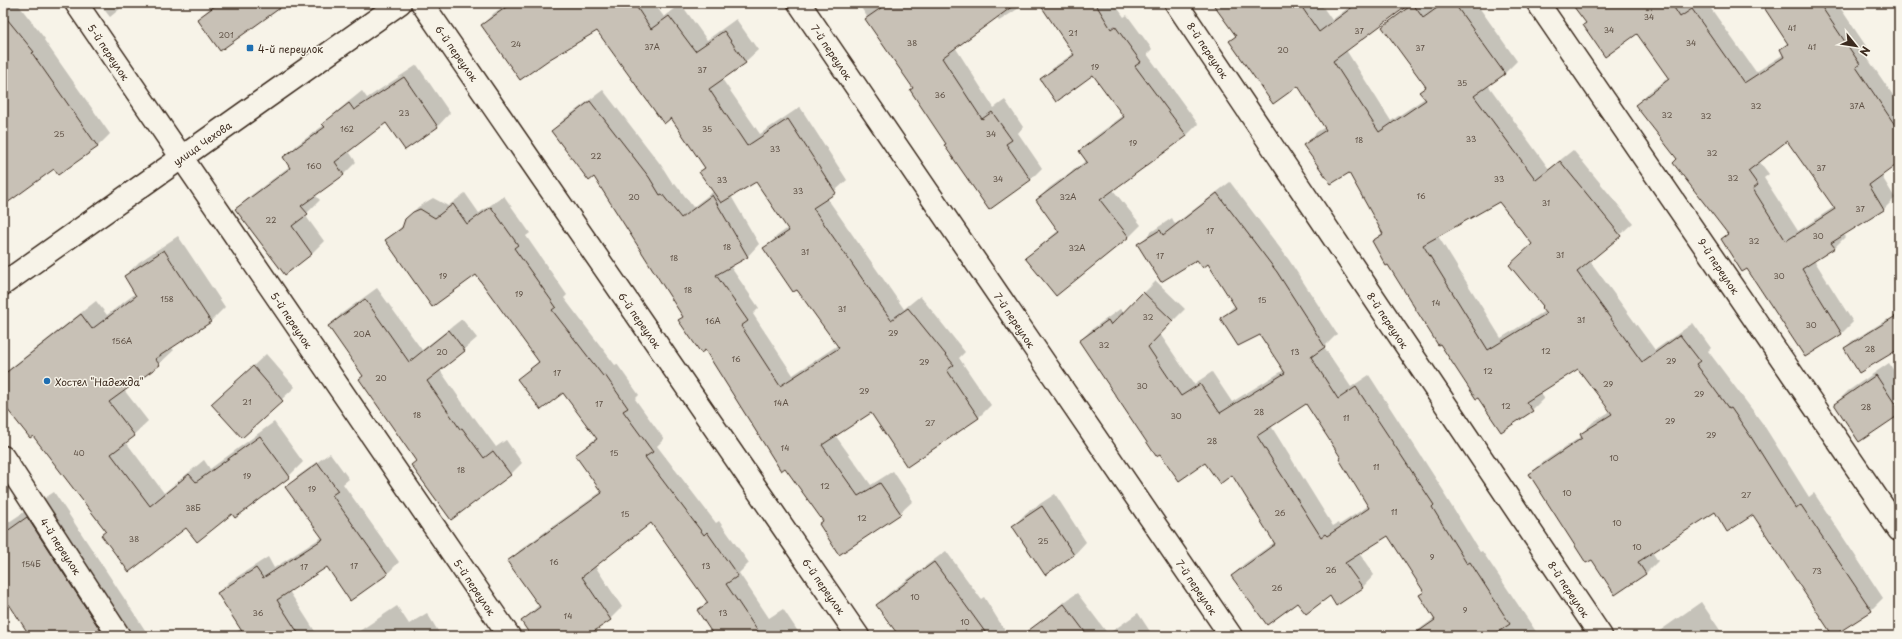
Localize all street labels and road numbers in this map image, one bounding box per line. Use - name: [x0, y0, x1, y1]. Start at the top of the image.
- street label: 8-й переулок: [1183, 19, 1232, 82]
- street label: 5-й переулок: [84, 21, 133, 84]
- street label: 7-й переулок: [807, 21, 856, 83]
- street label: 6-й переулок: [431, 22, 482, 85]
- street label: улица Чехова: [170, 117, 235, 169]
- street label: 9-й переулок: [1694, 235, 1743, 297]
- street label: 5-й переулок: [267, 289, 316, 352]
- street label: 6-й переулок: [614, 289, 665, 352]
- street label: 7-й переулок: [990, 289, 1039, 351]
- street label: 8-й переулок: [1363, 289, 1412, 352]
- street label: 4-й переулок: [36, 515, 85, 578]
- street label: 6-й переулок: [798, 555, 849, 618]
- street label: 5-й переулок: [450, 556, 499, 619]
- street label: 7-й переулок: [1172, 556, 1221, 618]
- street label: 8-й переулок: [1544, 558, 1593, 621]

